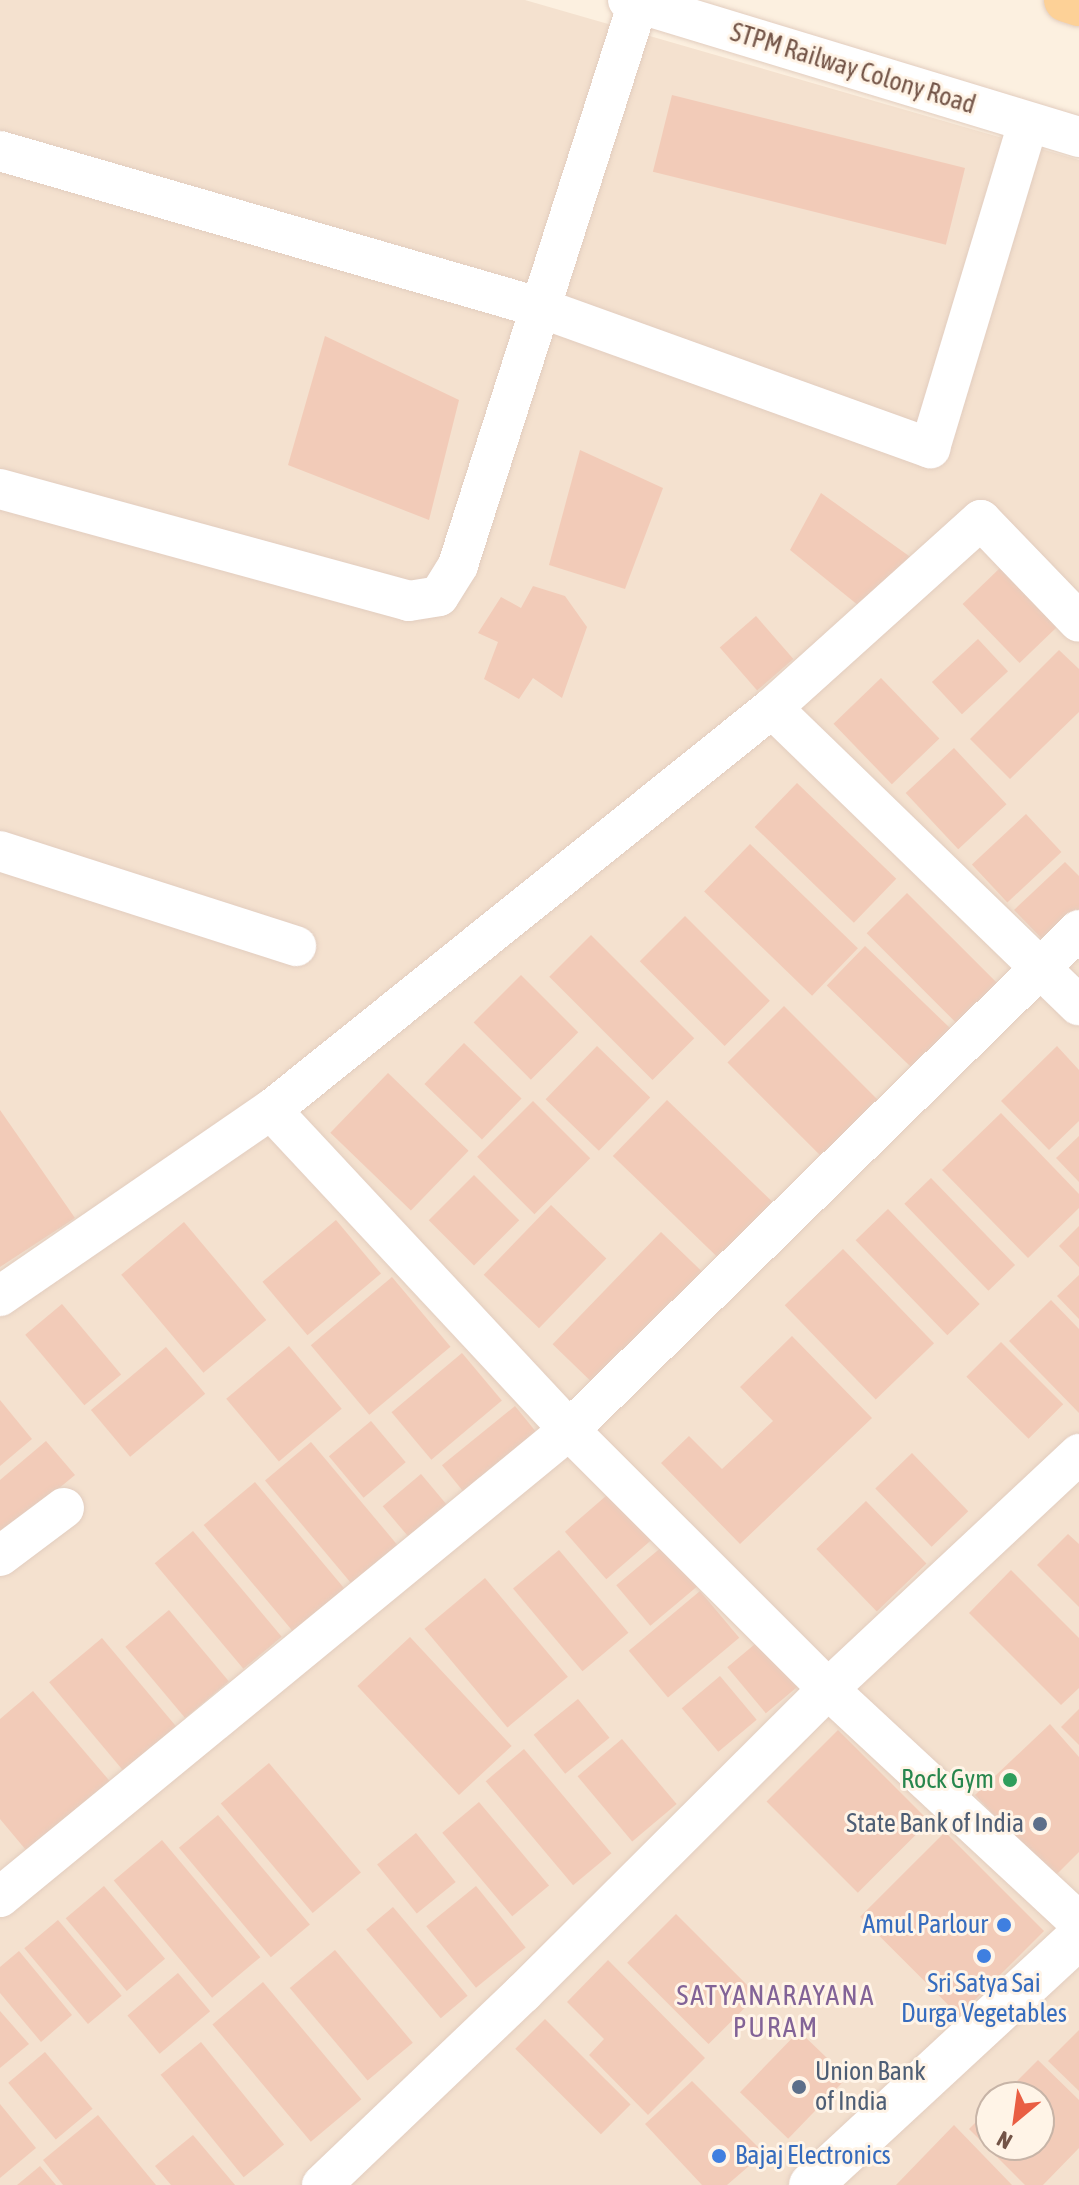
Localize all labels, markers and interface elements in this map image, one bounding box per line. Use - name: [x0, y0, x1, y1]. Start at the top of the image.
- street label: STPM Railway Colony Road: [727, 17, 979, 121]
- place label: Rock Gym: [901, 1764, 994, 1796]
- marker: Rock Gym: [1001, 1771, 1019, 1789]
- place label: State Bank of India: [846, 1808, 1024, 1840]
- marker: State Bank of India: [1031, 1815, 1049, 1833]
- place label: Amul Parlour: [862, 1909, 988, 1941]
- marker: Amul Parlour: [995, 1916, 1013, 1934]
- marker: Sri Satya Sai Durga Vegetables: [975, 1947, 993, 1965]
- place label: Sri Satya Sai Durga Vegetables: [901, 1968, 1067, 2030]
- district label: SATYANARAYANA PURAM: [676, 1978, 876, 2044]
- place label: Union Bank of India: [815, 2056, 926, 2118]
- marker: Union Bank of India: [790, 2078, 808, 2096]
- north arrow: [975, 2081, 1055, 2161]
- text: N: [992, 2126, 1016, 2155]
- place label: Bajaj Electronics: [735, 2140, 891, 2172]
- marker: Bajaj Electronics: [710, 2147, 728, 2165]

